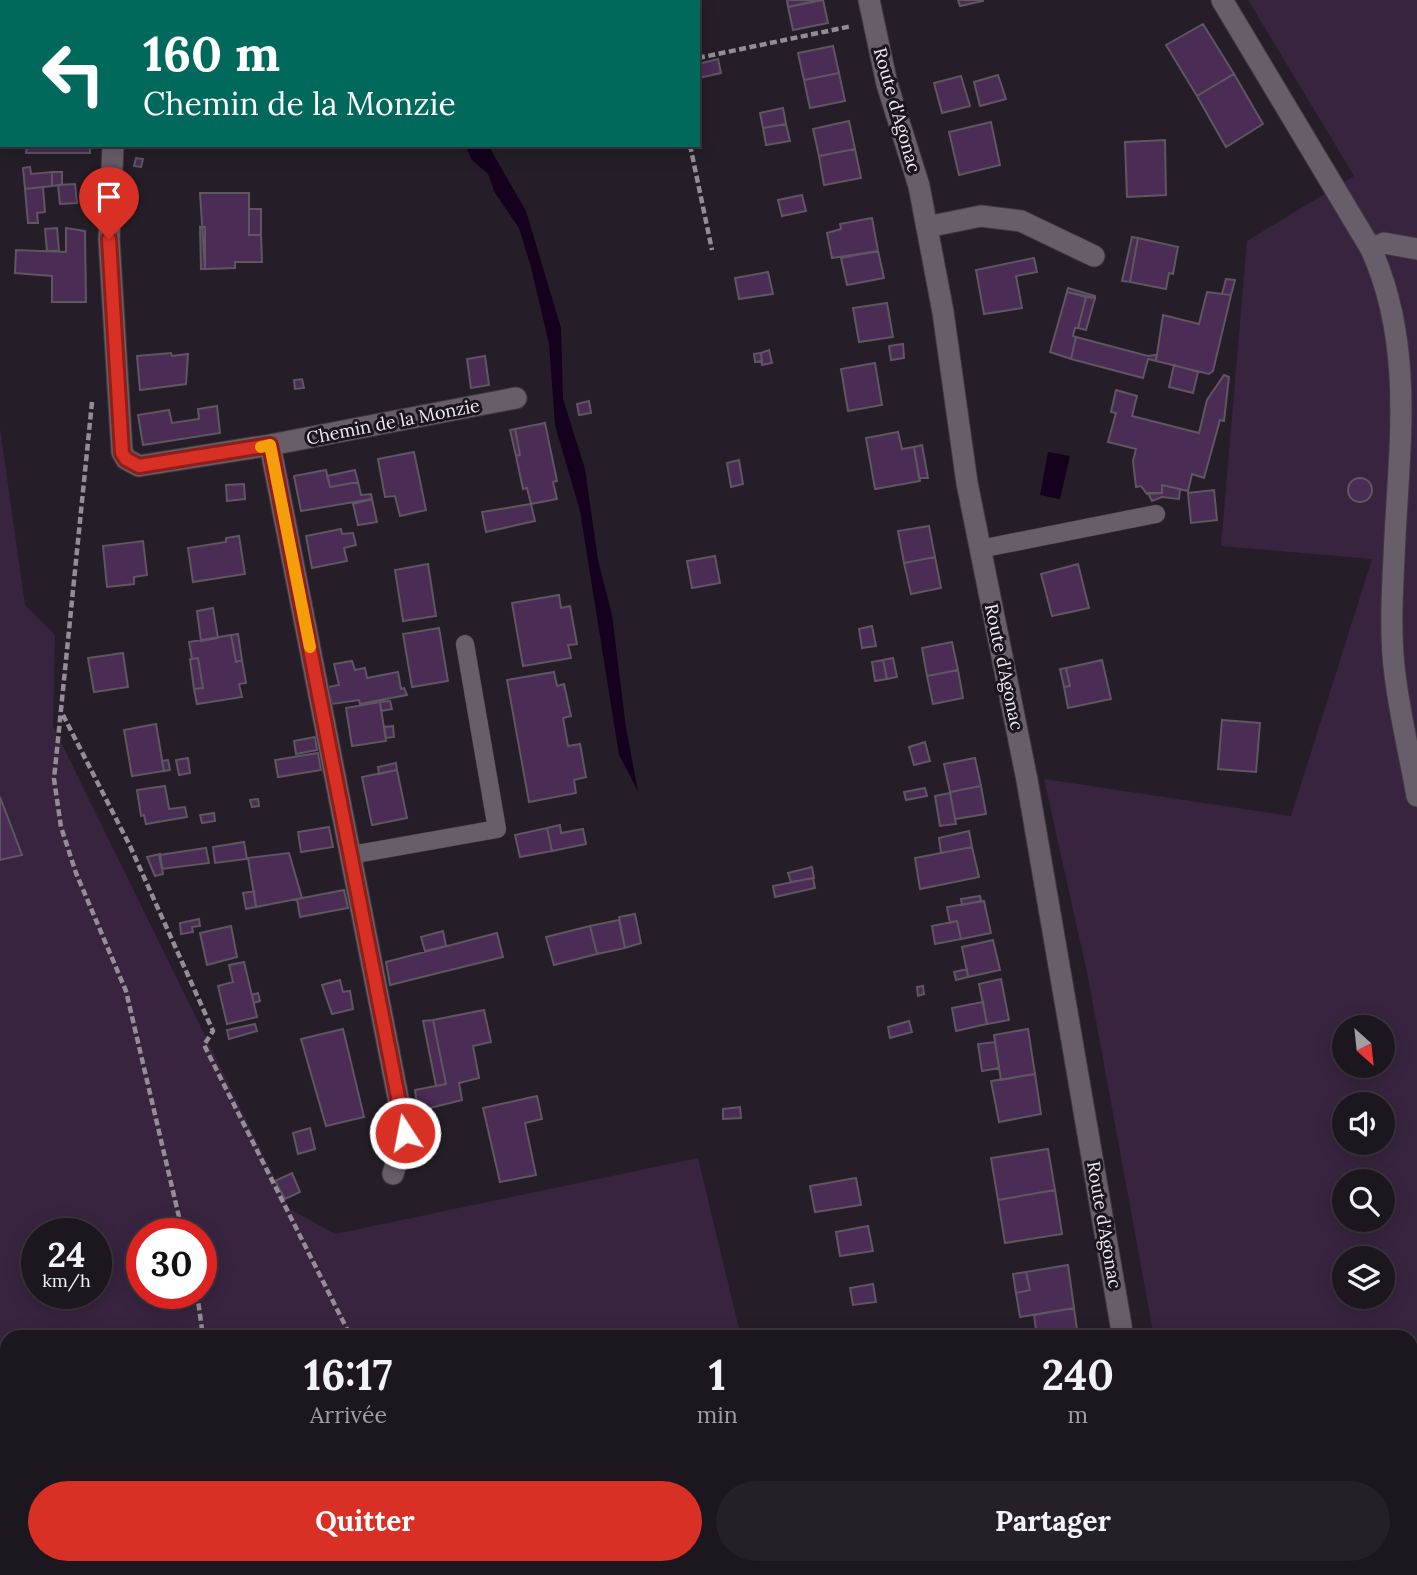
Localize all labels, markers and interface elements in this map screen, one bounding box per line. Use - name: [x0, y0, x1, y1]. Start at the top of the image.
- text: 160 m: [143, 22, 280, 84]
- icon: left: [28, 28, 119, 119]
- street label: Route d'Agonac: [869, 45, 926, 175]
- text: Chemin de la Monzie: [143, 83, 456, 124]
- pin: [79, 167, 139, 239]
- icon: arrive: [90, 178, 128, 216]
- street label: Chemin de la Monzie: [304, 393, 482, 450]
- street label: Route d'Agonac: [980, 601, 1029, 732]
- north arrow: [1332, 1015, 1395, 1078]
- map controls: [1332, 1015, 1395, 1309]
- button: sound: [1332, 1092, 1395, 1155]
- position arrow: [368, 1096, 442, 1170]
- street label: Route d'Agonac: [1082, 1159, 1127, 1290]
- button: search: [1332, 1169, 1395, 1232]
- speed limit sign: 30: [126, 1218, 217, 1309]
- text: 24: [48, 1232, 85, 1277]
- button: layers: [1332, 1246, 1395, 1309]
- text: km/h: [42, 1269, 91, 1292]
- text: 16:17: [304, 1348, 393, 1402]
- text: 1: [709, 1348, 726, 1402]
- text: 240: [1042, 1348, 1114, 1402]
- text: Arrivée: [310, 1400, 387, 1429]
- text: min: [697, 1400, 738, 1429]
- text: m: [1068, 1400, 1088, 1429]
- button: Quitter: [28, 1481, 702, 1561]
- button: Partager: [716, 1481, 1390, 1561]

